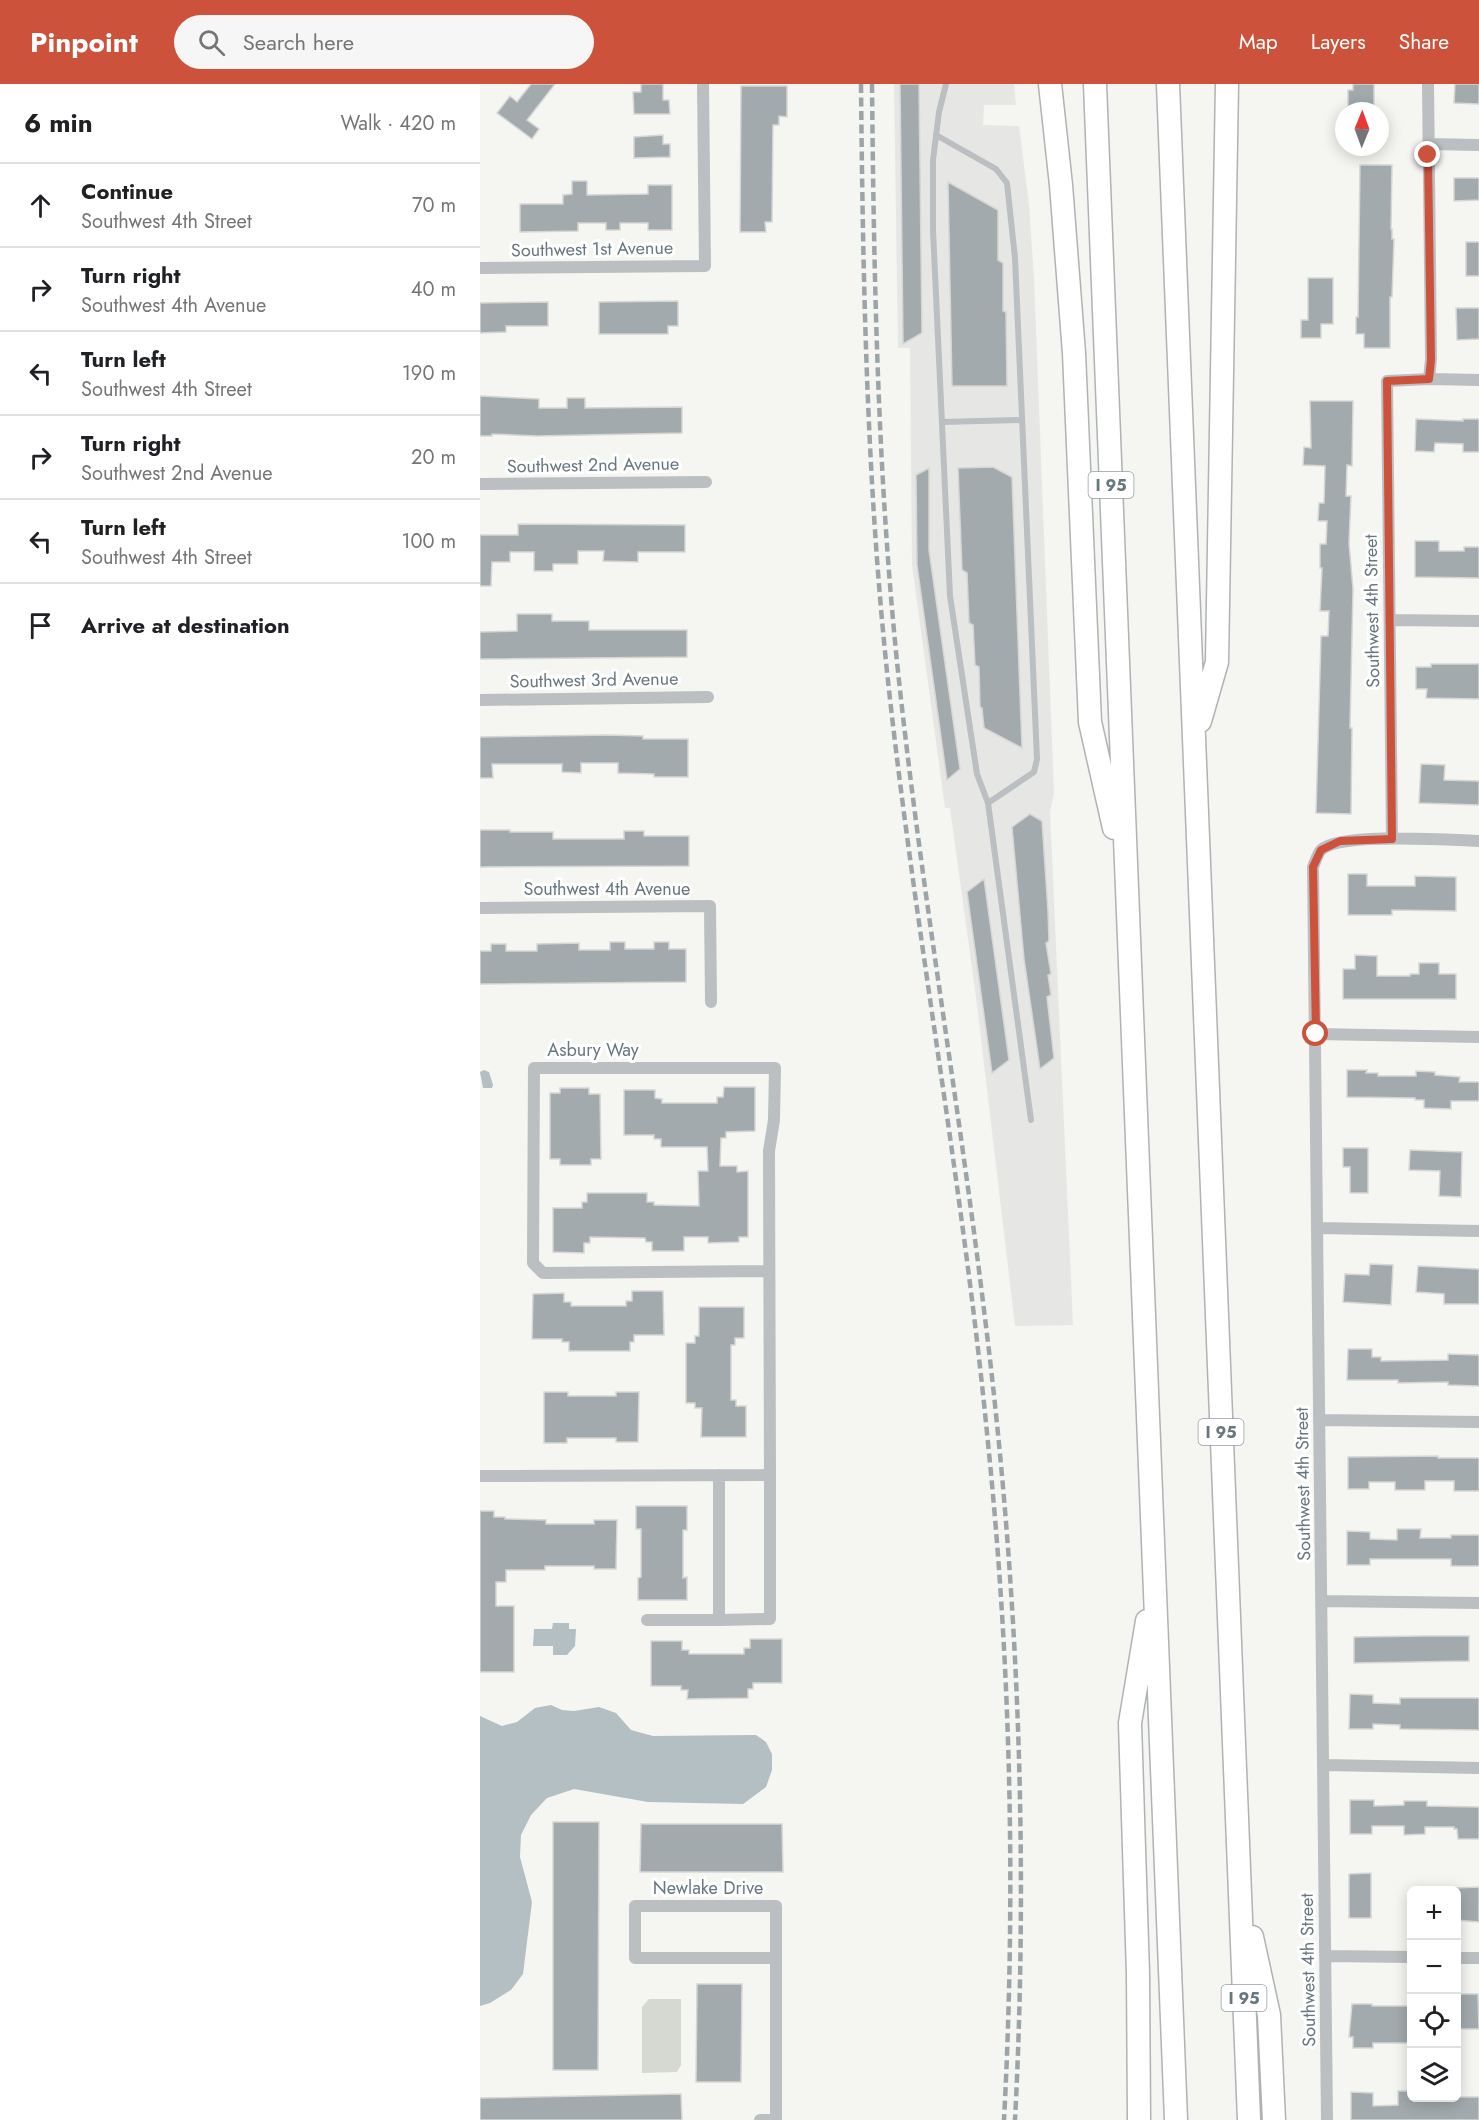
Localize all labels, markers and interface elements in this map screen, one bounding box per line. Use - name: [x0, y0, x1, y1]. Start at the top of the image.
- search box: [174, 15, 594, 69]
- text: Pinpoint: [30, 22, 138, 63]
- icon: search: [195, 26, 228, 59]
- text: Search here: [243, 26, 354, 58]
- text: Map: [1239, 27, 1278, 57]
- text: Layers: [1311, 27, 1366, 57]
- text: Share: [1399, 27, 1449, 57]
- north arrow: [1335, 102, 1389, 156]
- text: 6 min: [24, 104, 93, 142]
- text: Walk · 420 m: [341, 109, 456, 138]
- route end: [1414, 141, 1440, 167]
- text: Continue: [81, 175, 173, 207]
- icon: ahead: [24, 189, 57, 222]
- text: 70 m: [412, 191, 456, 220]
- text: Southwest 4th Street: [81, 207, 252, 236]
- street label: Southwest 1st Avenue: [511, 235, 673, 263]
- text: Turn right: [81, 259, 181, 291]
- icon: right: [24, 273, 57, 306]
- text: 40 m: [411, 275, 456, 304]
- text: Southwest 4th Avenue: [81, 291, 266, 320]
- text: Turn left: [81, 343, 166, 375]
- icon: left: [24, 357, 57, 390]
- text: 190 m: [402, 359, 456, 388]
- text: Southwest 4th Street: [81, 375, 252, 404]
- text: Turn right: [81, 427, 181, 459]
- icon: right: [24, 441, 57, 474]
- text: 20 m: [411, 443, 456, 472]
- street label: Southwest 2nd Avenue: [507, 450, 679, 480]
- text: Southwest 2nd Avenue: [81, 459, 273, 488]
- road number: I 95: [1088, 472, 1134, 498]
- text: Turn left: [81, 511, 166, 543]
- icon: left: [24, 525, 57, 558]
- text: 100 m: [401, 527, 456, 556]
- street label: Southwest 4th Street: [1358, 533, 1386, 688]
- text: Southwest 4th Street: [81, 543, 252, 572]
- icon: arrive: [24, 609, 57, 642]
- text: Arrive at destination: [81, 609, 290, 641]
- street label: Southwest 3rd Avenue: [509, 666, 679, 694]
- street label: Southwest 4th Avenue: [524, 876, 690, 902]
- route start: [1302, 1020, 1328, 1046]
- street label: Asbury Way: [547, 1037, 639, 1063]
- street label: Southwest 4th Street: [1289, 1406, 1317, 1561]
- road number: I 95: [1198, 1419, 1244, 1445]
- street label: Newlake Drive: [653, 1875, 763, 1901]
- map controls: [1407, 1886, 1461, 2102]
- button: +: [1407, 1886, 1461, 1940]
- street label: Southwest 4th Street: [1294, 1892, 1322, 2047]
- button: −: [1407, 1940, 1461, 1994]
- road number: I 95: [1222, 1985, 1266, 2011]
- button: locate: [1407, 1994, 1461, 2048]
- button: layers: [1407, 2048, 1461, 2102]

